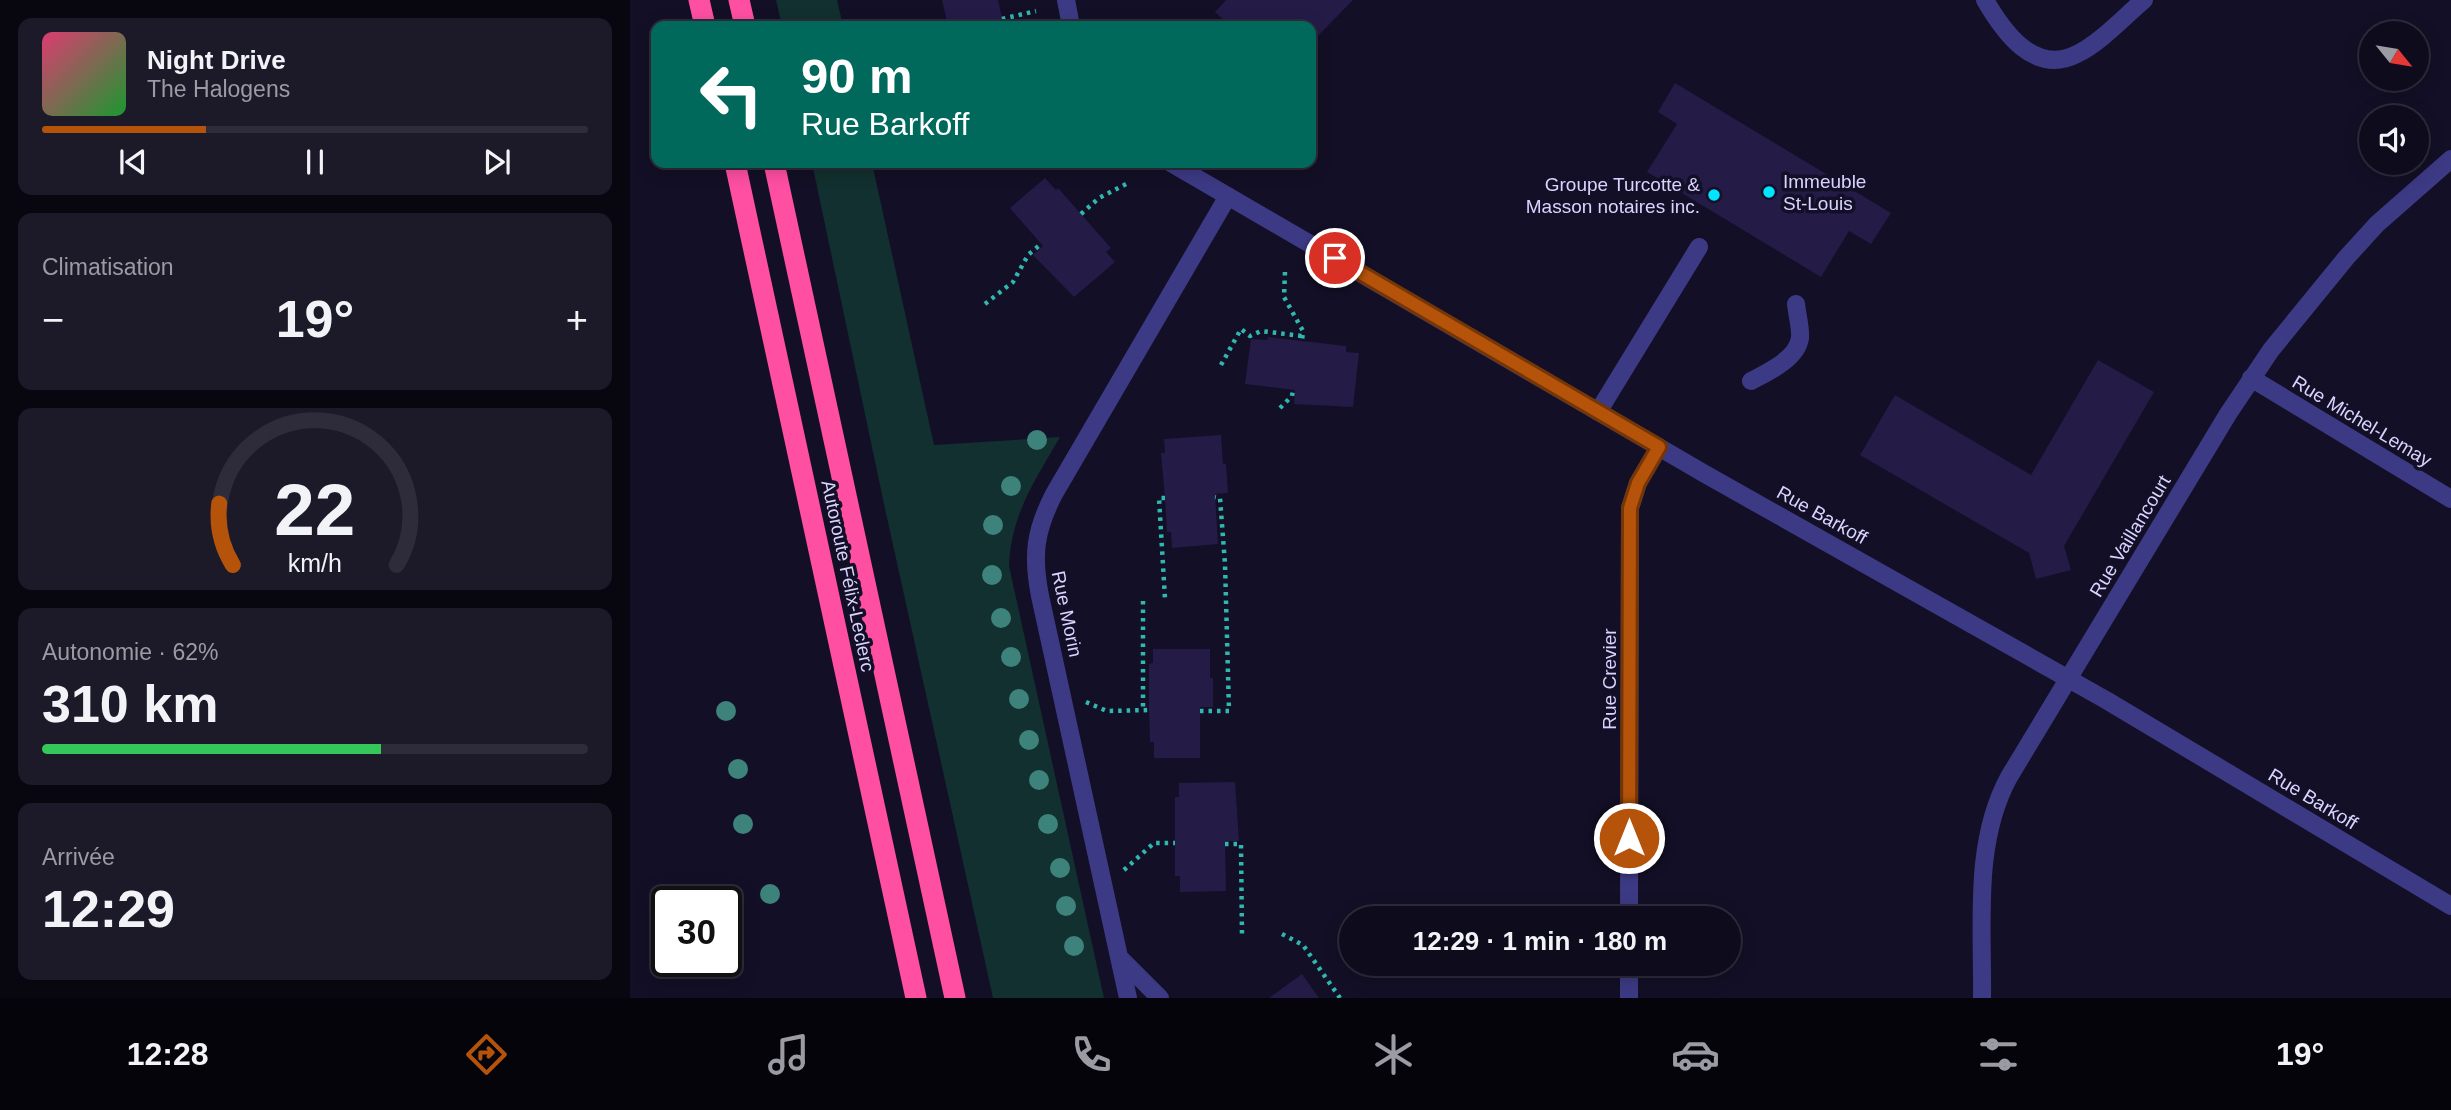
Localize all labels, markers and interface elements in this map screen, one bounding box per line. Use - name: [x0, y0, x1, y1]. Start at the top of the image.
- north arrow: [2359, 21, 2429, 91]
- map controls: [2359, 21, 2429, 175]
- text: Night Drive: [147, 45, 286, 75]
- icon: left: [686, 49, 777, 140]
- text: 90 m: [801, 49, 913, 103]
- text: The Halogens: [147, 76, 290, 102]
- button: sound: [2359, 105, 2429, 175]
- text: Rue Barkoff: [801, 106, 969, 142]
- icon: previous: [114, 143, 152, 181]
- icon: pause: [296, 143, 334, 181]
- icon: next: [478, 143, 516, 181]
- place label: Immeuble St-Louis: [1783, 171, 1866, 214]
- place label: Groupe Turcotte & Masson notaires inc.: [1526, 174, 1700, 217]
- marker: Immeuble St-Louis: [1761, 184, 1777, 200]
- marker: Groupe Turcotte & Masson notaires inc.: [1706, 187, 1722, 203]
- pin: [1305, 228, 1365, 288]
- icon: arrive: [1316, 239, 1354, 277]
- text: Climatisation: [42, 254, 174, 280]
- text: 19°: [276, 290, 354, 348]
- text: −: [42, 299, 64, 341]
- text: +: [566, 299, 588, 341]
- street label: Rue Michel-Lemay: [2289, 371, 2436, 471]
- text: 22: [275, 469, 355, 550]
- street label: Rue Vaillancourt: [2085, 471, 2175, 601]
- street label: Autoroute Félix-Leclerc: [817, 478, 879, 674]
- street label: Rue Barkoff: [1773, 482, 1871, 549]
- text: km/h: [288, 549, 342, 577]
- street label: Rue Morin: [1048, 569, 1086, 659]
- street label: Rue Crevier: [1599, 628, 1620, 730]
- text: Autonomie · 62%: [42, 639, 218, 665]
- text: 310 km: [42, 675, 218, 733]
- street label: Rue Barkoff: [2265, 764, 2362, 834]
- position arrow: [1592, 801, 1666, 875]
- text: Arrivée: [42, 844, 115, 870]
- text: 12:29: [42, 880, 175, 938]
- speed limit sign: 30: [651, 886, 742, 977]
- text: 12:29 · 1 min · 180 m: [1413, 926, 1667, 956]
- icon: directions: [462, 1030, 511, 1079]
- icon: music: [764, 1030, 813, 1079]
- icon: phone: [1067, 1030, 1116, 1079]
- icon: climate: [1369, 1030, 1418, 1079]
- icon: car: [1671, 1030, 1720, 1079]
- icon: filters: [1974, 1030, 2023, 1079]
- text: 12:28: [127, 1036, 209, 1072]
- text: 19°: [2276, 1036, 2324, 1072]

